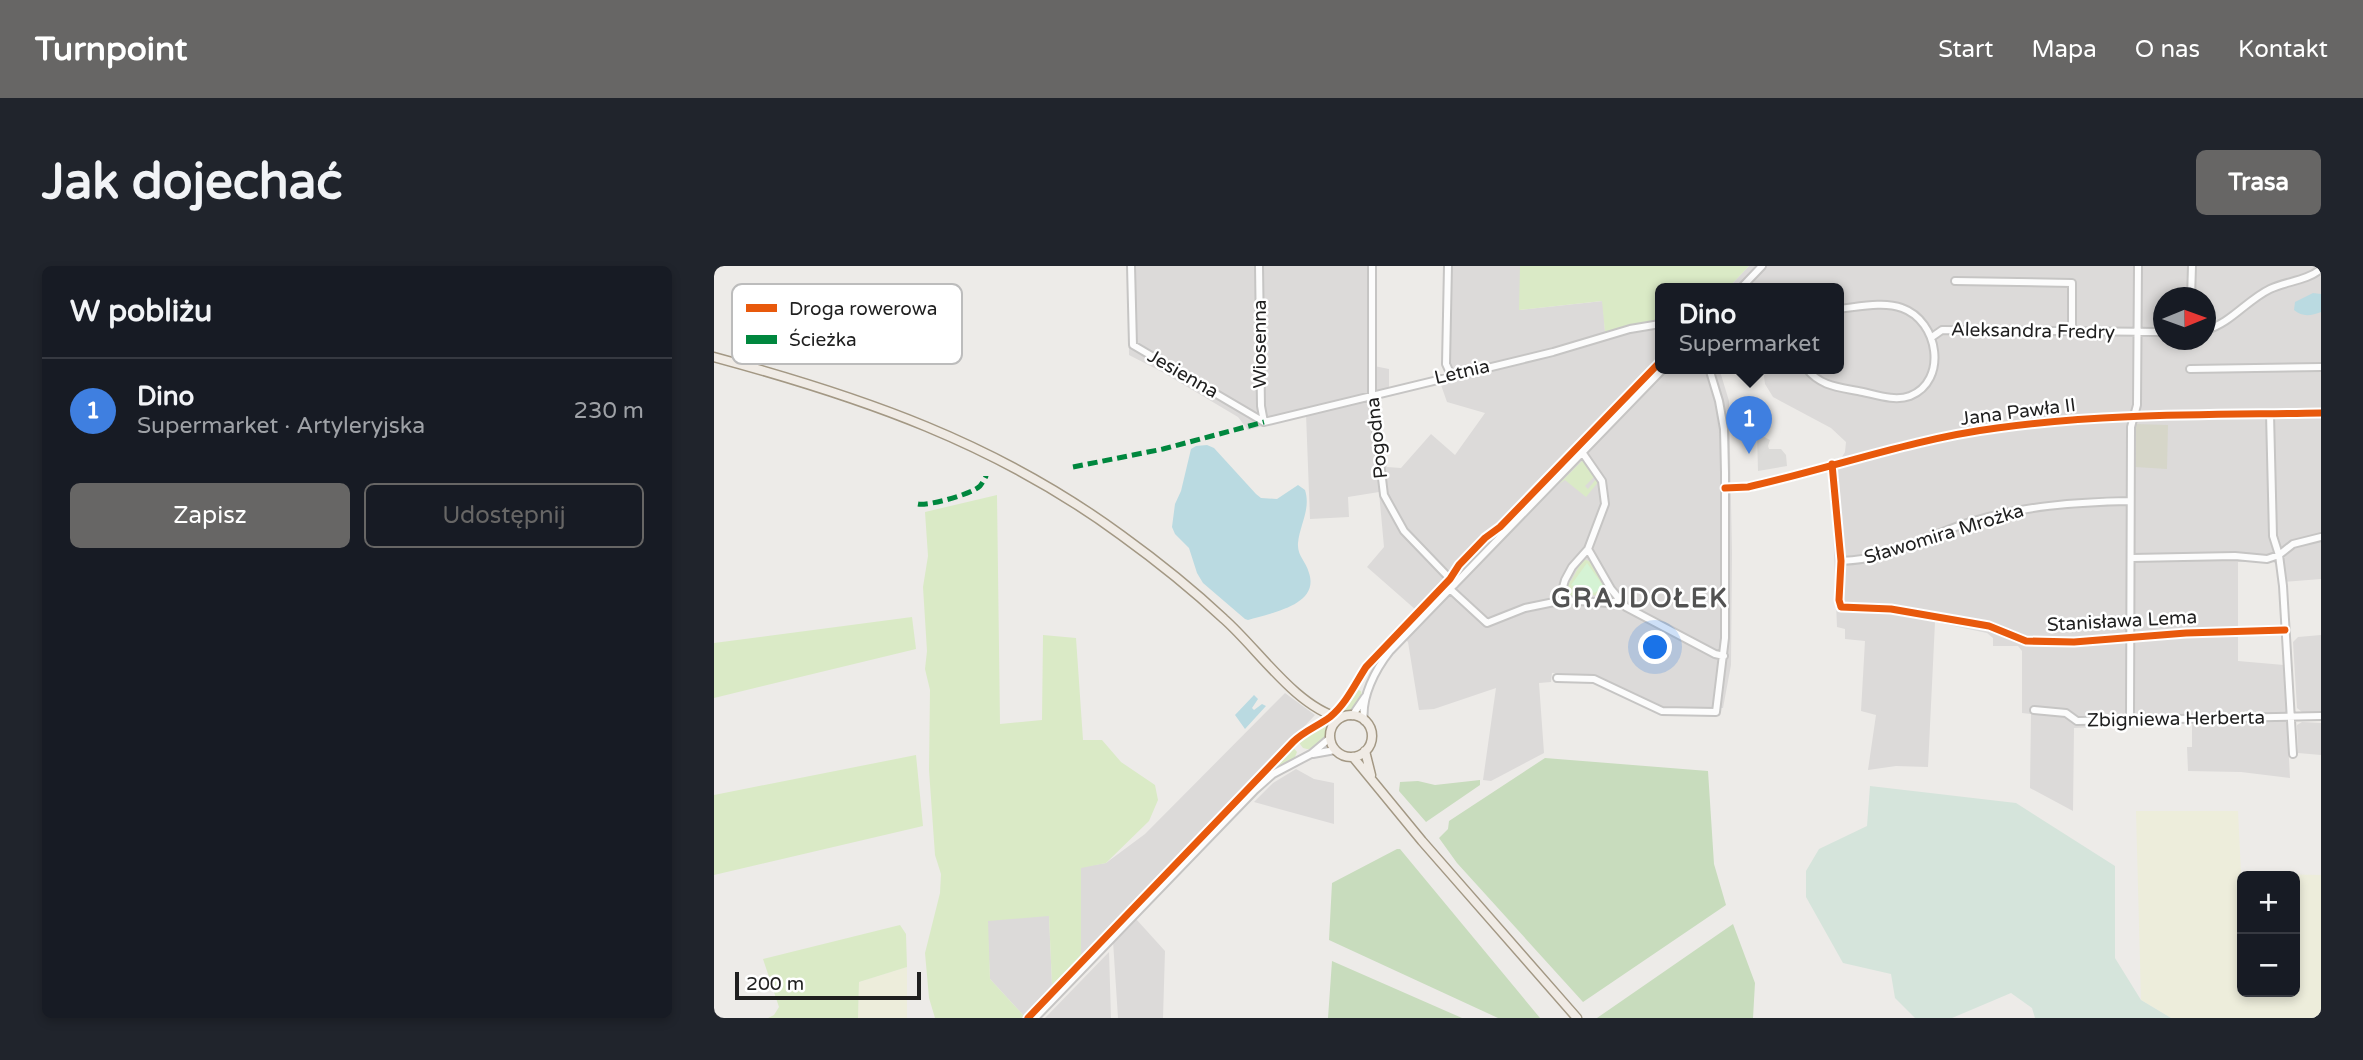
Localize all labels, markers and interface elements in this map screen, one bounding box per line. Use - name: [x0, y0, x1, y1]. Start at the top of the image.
- text: Turnpoint: [35, 30, 187, 69]
- text: Start: [1938, 35, 1993, 64]
- text: Mapa: [2031, 35, 2097, 64]
- text: O nas: [2135, 35, 2200, 64]
- text: Kontakt: [2238, 35, 2328, 64]
- button: Trasa: [2196, 150, 2321, 215]
- text: Jak dojechać: [42, 153, 342, 212]
- popup: [1655, 283, 1844, 374]
- legend: [732, 284, 962, 364]
- north arrow: [2153, 287, 2216, 350]
- text: W pobliżu: [70, 293, 212, 330]
- text: Droga rowerowa: [789, 298, 937, 320]
- text: Dino: [1679, 299, 1736, 330]
- street label: Wiosenna: [1249, 300, 1271, 389]
- street label: Aleksandra Fredry: [1951, 319, 2115, 343]
- text: Ścieżka: [789, 328, 857, 351]
- text: Supermarket: [1679, 330, 1820, 358]
- street label: Jesienna: [1144, 345, 1222, 403]
- street label: Letnia: [1432, 355, 1492, 389]
- text: Dino: [137, 381, 194, 412]
- street label: Jana Pawła II: [1959, 394, 2077, 430]
- street label: Pogodna: [1362, 396, 1392, 480]
- pin: 1: [1726, 396, 1772, 454]
- text: 1: [86, 397, 100, 425]
- text: 230 m: [574, 397, 644, 425]
- text: Supermarket · Artyleryjska: [137, 412, 425, 440]
- button: Zapisz: [70, 483, 350, 548]
- button: Udostępnij: [364, 483, 644, 548]
- street label: Sławomira Mrożka: [1862, 499, 2026, 569]
- district label: GRAJDOŁEK: [1551, 583, 1729, 614]
- street label: Stanisława Lema: [2046, 606, 2198, 636]
- your location: [1638, 630, 1672, 664]
- street label: Zbigniewa Herberta: [2087, 706, 2265, 732]
- map controls: [2237, 871, 2300, 997]
- button: +: [2237, 871, 2300, 934]
- button: −: [2237, 934, 2300, 997]
- scale bar: [735, 969, 920, 1001]
- text: 200 m: [746, 973, 804, 995]

